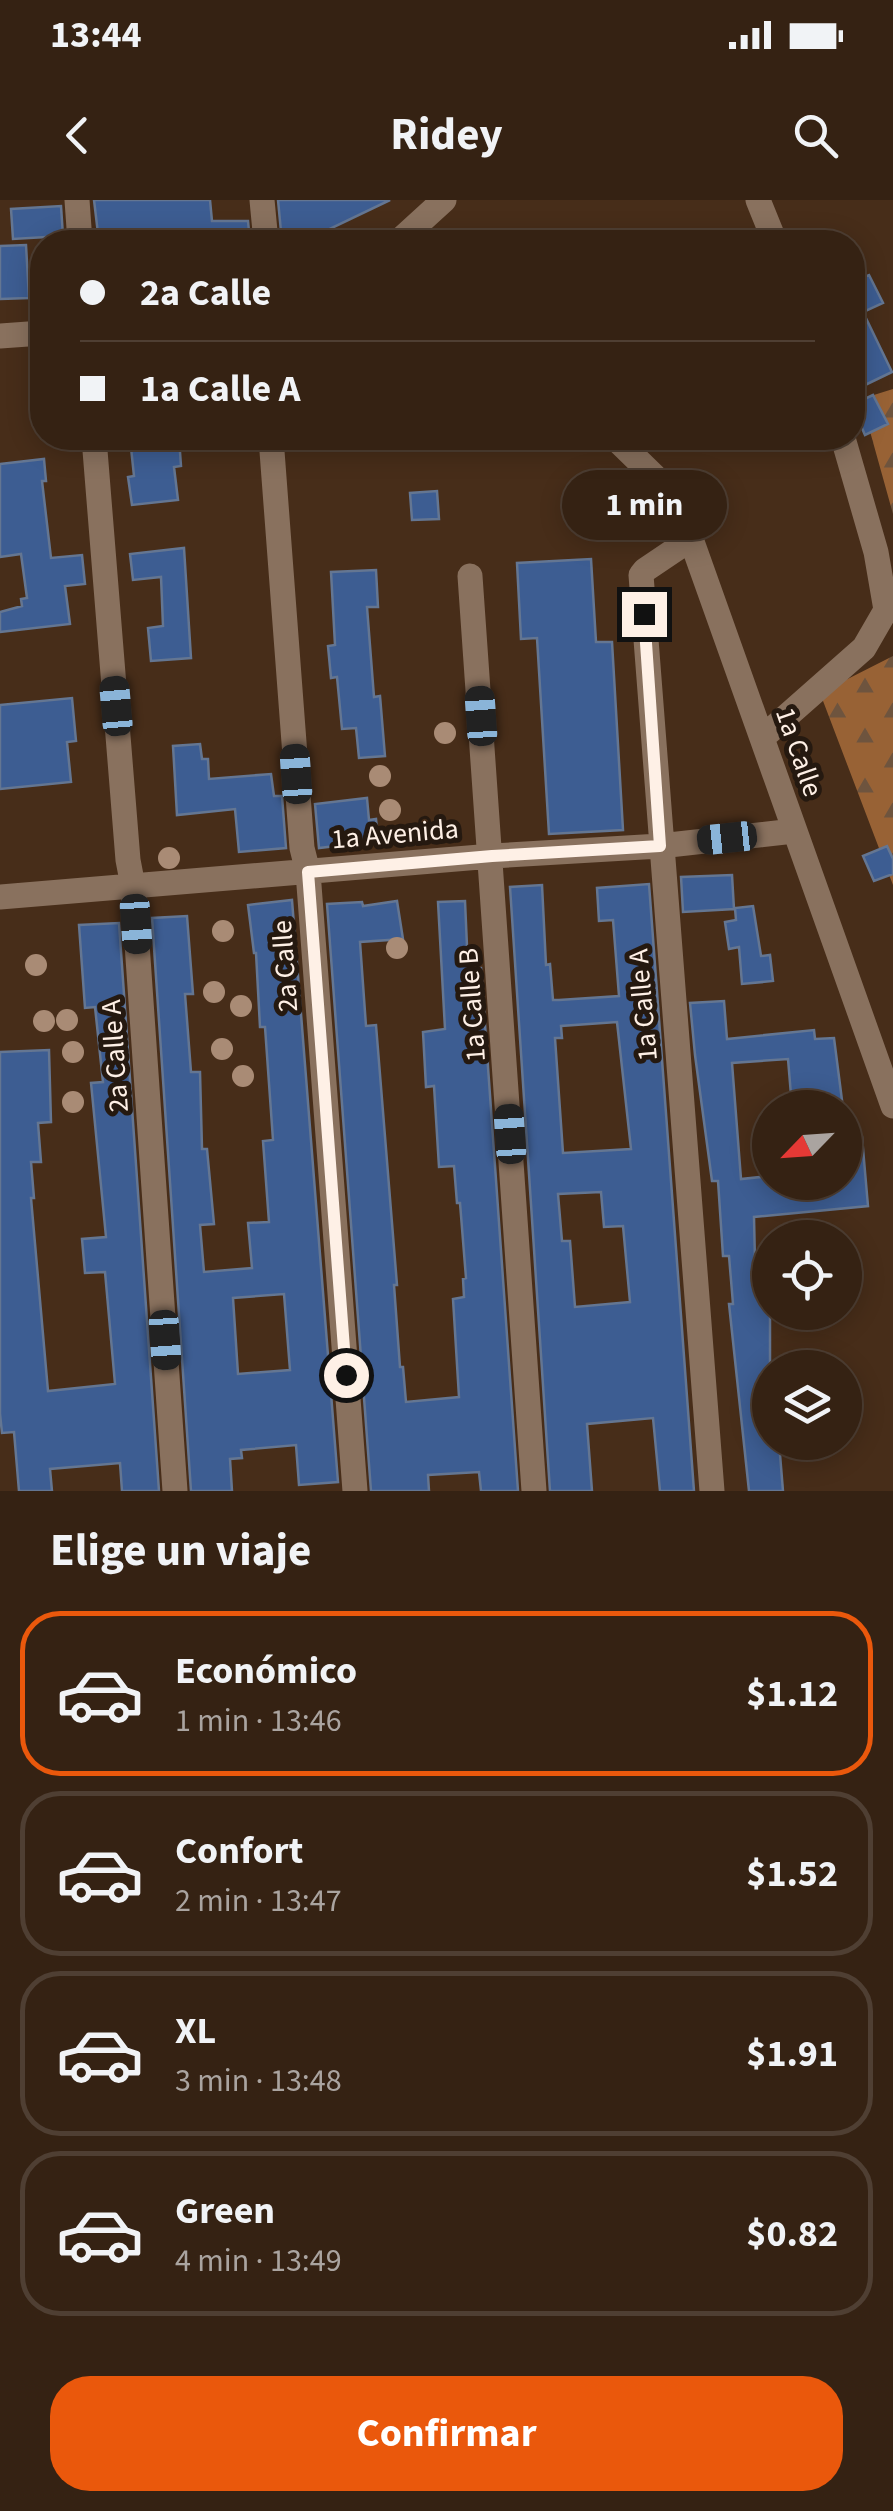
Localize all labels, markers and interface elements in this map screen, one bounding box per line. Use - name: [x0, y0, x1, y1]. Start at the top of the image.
- text: 13:44: [50, 8, 142, 62]
- text: Ridey: [390, 103, 503, 167]
- icon: back: [50, 108, 105, 163]
- icon: search: [788, 108, 843, 163]
- text: 2a Calle: [140, 266, 271, 320]
- text: 1a Calle A: [140, 362, 301, 416]
- callout: 1 min: [562, 469, 726, 539]
- text: 1 min: [606, 482, 683, 528]
- route end: [622, 592, 667, 637]
- car: [98, 675, 134, 737]
- car: [464, 685, 498, 747]
- street label: 1a Calle: [765, 702, 833, 802]
- car: [279, 743, 313, 805]
- street label: 1a Avenida: [330, 809, 460, 859]
- car: [696, 820, 758, 856]
- car: [119, 893, 153, 955]
- street label: 2a Calle: [262, 919, 308, 1013]
- street label: 1a Calle A: [618, 946, 668, 1063]
- street label: 1a Calle B: [448, 947, 496, 1063]
- street label: 2a Calle A: [91, 998, 139, 1114]
- north arrow: [752, 1090, 862, 1200]
- map controls: [752, 1090, 862, 1460]
- car: [493, 1103, 527, 1165]
- button: locate: [752, 1220, 862, 1330]
- car: [148, 1309, 182, 1371]
- button: layers: [752, 1350, 862, 1460]
- route start: [324, 1353, 369, 1398]
- text: Elige un viaje: [50, 1519, 311, 1583]
- text: Económico: [175, 1644, 357, 1698]
- icon: car: [55, 1649, 145, 1739]
- text: $1.12: [746, 1667, 838, 1721]
- text: 1 min · 13:46: [175, 1698, 342, 1744]
- text: Confort: [175, 1824, 303, 1878]
- icon: car: [55, 1829, 145, 1919]
- text: $1.52: [746, 1847, 838, 1901]
- text: 2 min · 13:47: [175, 1878, 342, 1924]
- text: XL: [175, 2004, 216, 2058]
- icon: car: [55, 2009, 145, 2099]
- text: $1.91: [746, 2027, 838, 2081]
- text: 3 min · 13:48: [175, 2058, 342, 2104]
- text: Green: [175, 2184, 275, 2238]
- icon: car: [55, 2189, 145, 2279]
- text: $0.82: [746, 2207, 838, 2261]
- text: 4 min · 13:49: [175, 2238, 342, 2284]
- button: Confirmar: [50, 2376, 843, 2491]

